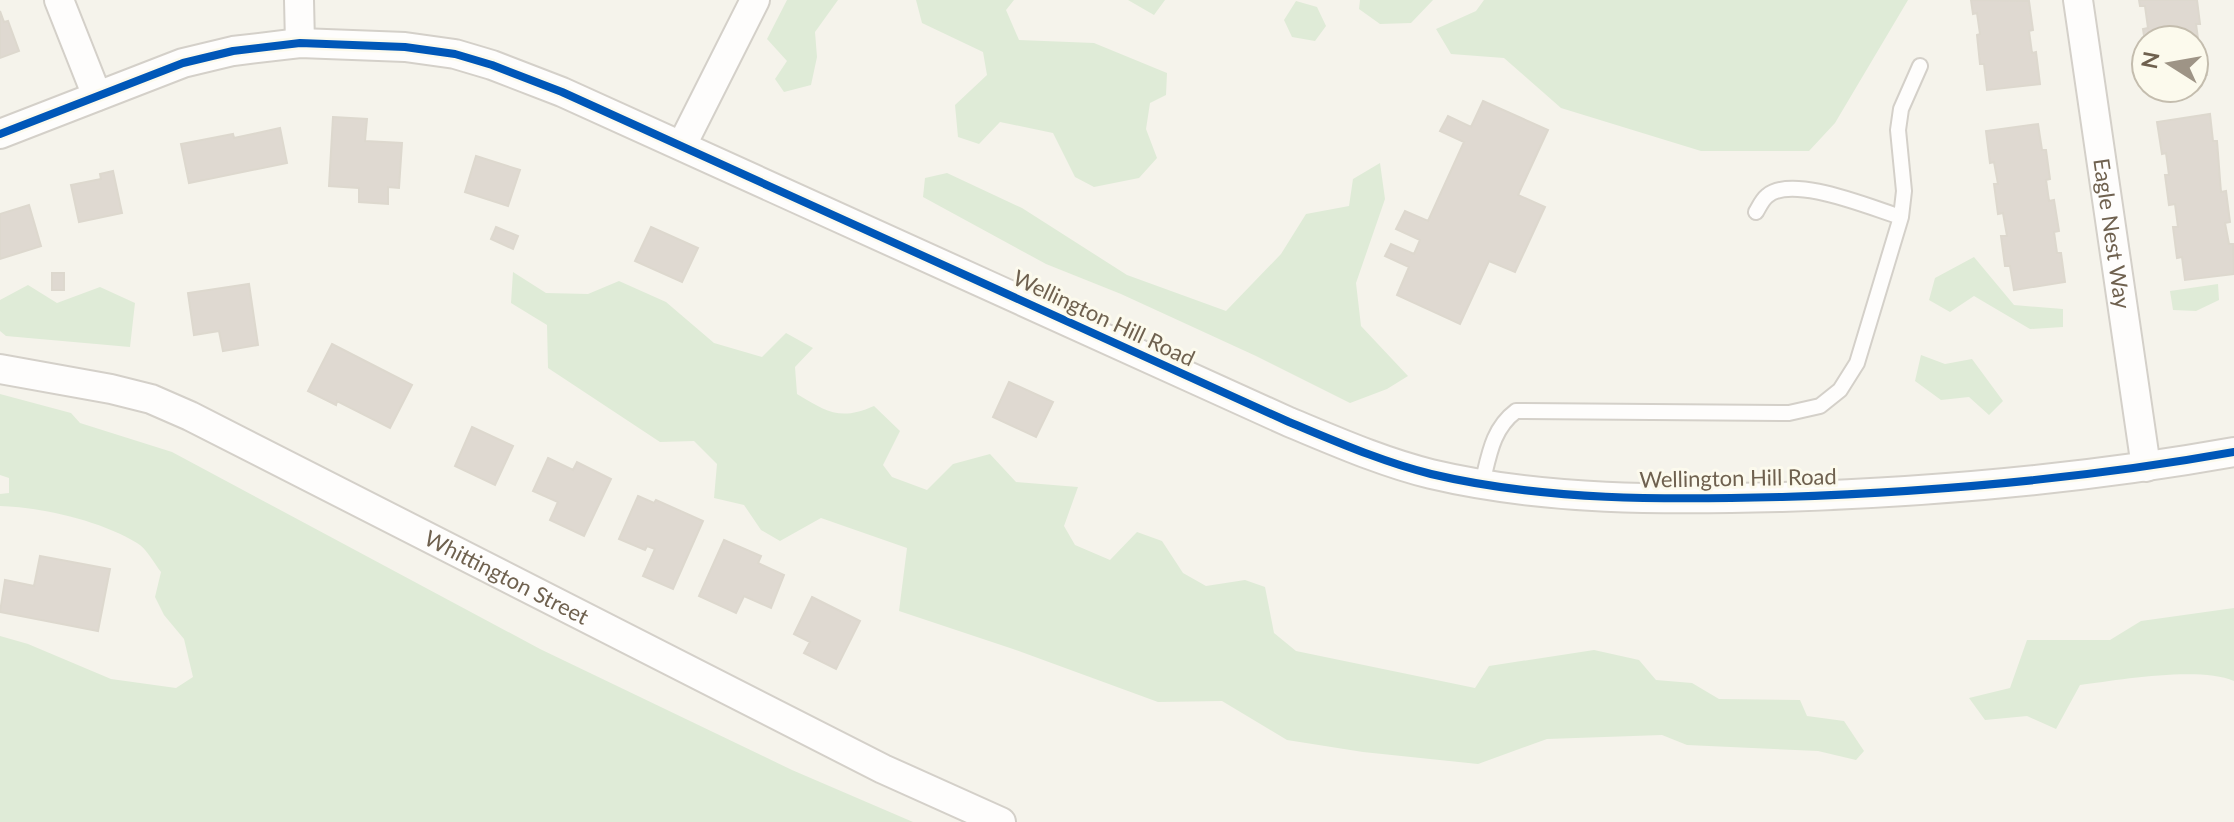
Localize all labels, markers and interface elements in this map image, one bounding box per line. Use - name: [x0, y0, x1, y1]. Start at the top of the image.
- north arrow: [2130, 24, 2210, 104]
- text: N: [2135, 49, 2165, 71]
- street label: Eagle Nest Way: [2088, 156, 2137, 311]
- street label: Wellington Hill Road: [1009, 264, 1199, 372]
- street label: Wellington Hill Road: [1639, 462, 1837, 493]
- street label: Whittington Street: [420, 524, 594, 630]

